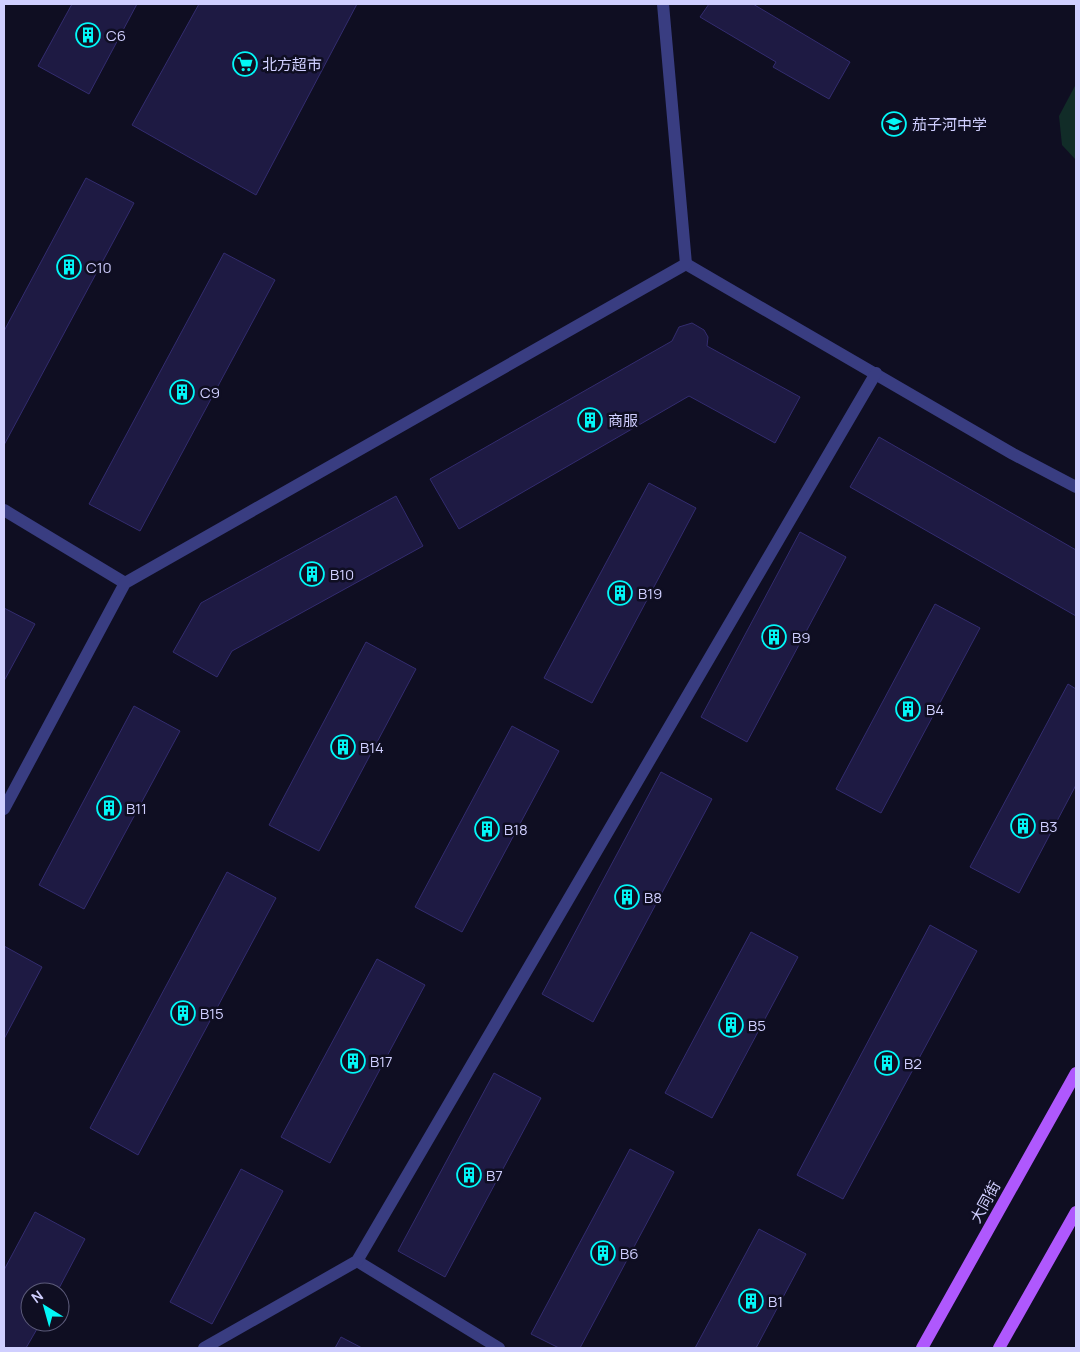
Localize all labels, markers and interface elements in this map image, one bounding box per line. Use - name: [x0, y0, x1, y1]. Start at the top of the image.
- building icon: C6: [75, 22, 101, 48]
- place label: C6: [106, 25, 126, 46]
- supermarket icon: 北方超市: [232, 51, 258, 77]
- place label: 北方超市: [262, 54, 322, 75]
- school or university icon: 茄子河中学: [881, 111, 907, 137]
- place label: 茄子河中学: [912, 114, 987, 135]
- building icon: C10: [56, 254, 82, 280]
- place label: C10: [86, 257, 112, 278]
- building icon: C9: [169, 379, 195, 405]
- place label: C9: [200, 382, 220, 403]
- building icon: 商服: [577, 407, 603, 433]
- place label: 商服: [608, 410, 638, 431]
- building icon: B10: [299, 561, 325, 587]
- place label: B10: [330, 564, 354, 585]
- building icon: B19: [607, 580, 633, 606]
- place label: B19: [638, 583, 662, 604]
- building icon: B9: [761, 624, 787, 650]
- place label: B9: [792, 627, 811, 648]
- building icon: B4: [895, 696, 921, 722]
- place label: B4: [926, 699, 944, 720]
- building icon: B14: [330, 734, 356, 760]
- place label: B14: [360, 737, 384, 758]
- building icon: B11: [96, 795, 122, 821]
- place label: B11: [126, 798, 147, 819]
- building icon: B3: [1010, 813, 1036, 839]
- building icon: B18: [474, 816, 500, 842]
- place label: B3: [1040, 816, 1058, 837]
- place label: B18: [504, 819, 528, 840]
- building icon: B8: [614, 884, 640, 910]
- place label: B8: [644, 887, 662, 908]
- building icon: B15: [170, 1000, 196, 1026]
- place label: B15: [200, 1003, 224, 1024]
- building icon: B5: [718, 1012, 744, 1038]
- place label: B5: [748, 1015, 766, 1036]
- building icon: B17: [340, 1048, 366, 1074]
- building icon: B2: [874, 1050, 900, 1076]
- place label: B17: [370, 1051, 393, 1072]
- place label: B2: [904, 1053, 922, 1074]
- building icon: B7: [456, 1162, 482, 1188]
- place label: B7: [486, 1165, 503, 1186]
- street label: 大同街: [965, 1177, 1005, 1227]
- building icon: B6: [590, 1240, 616, 1266]
- place label: B6: [620, 1243, 639, 1264]
- north arrow: [20, 1282, 70, 1332]
- text: N: [27, 1286, 47, 1307]
- building icon: B1: [738, 1288, 764, 1314]
- place label: B1: [768, 1291, 783, 1312]

